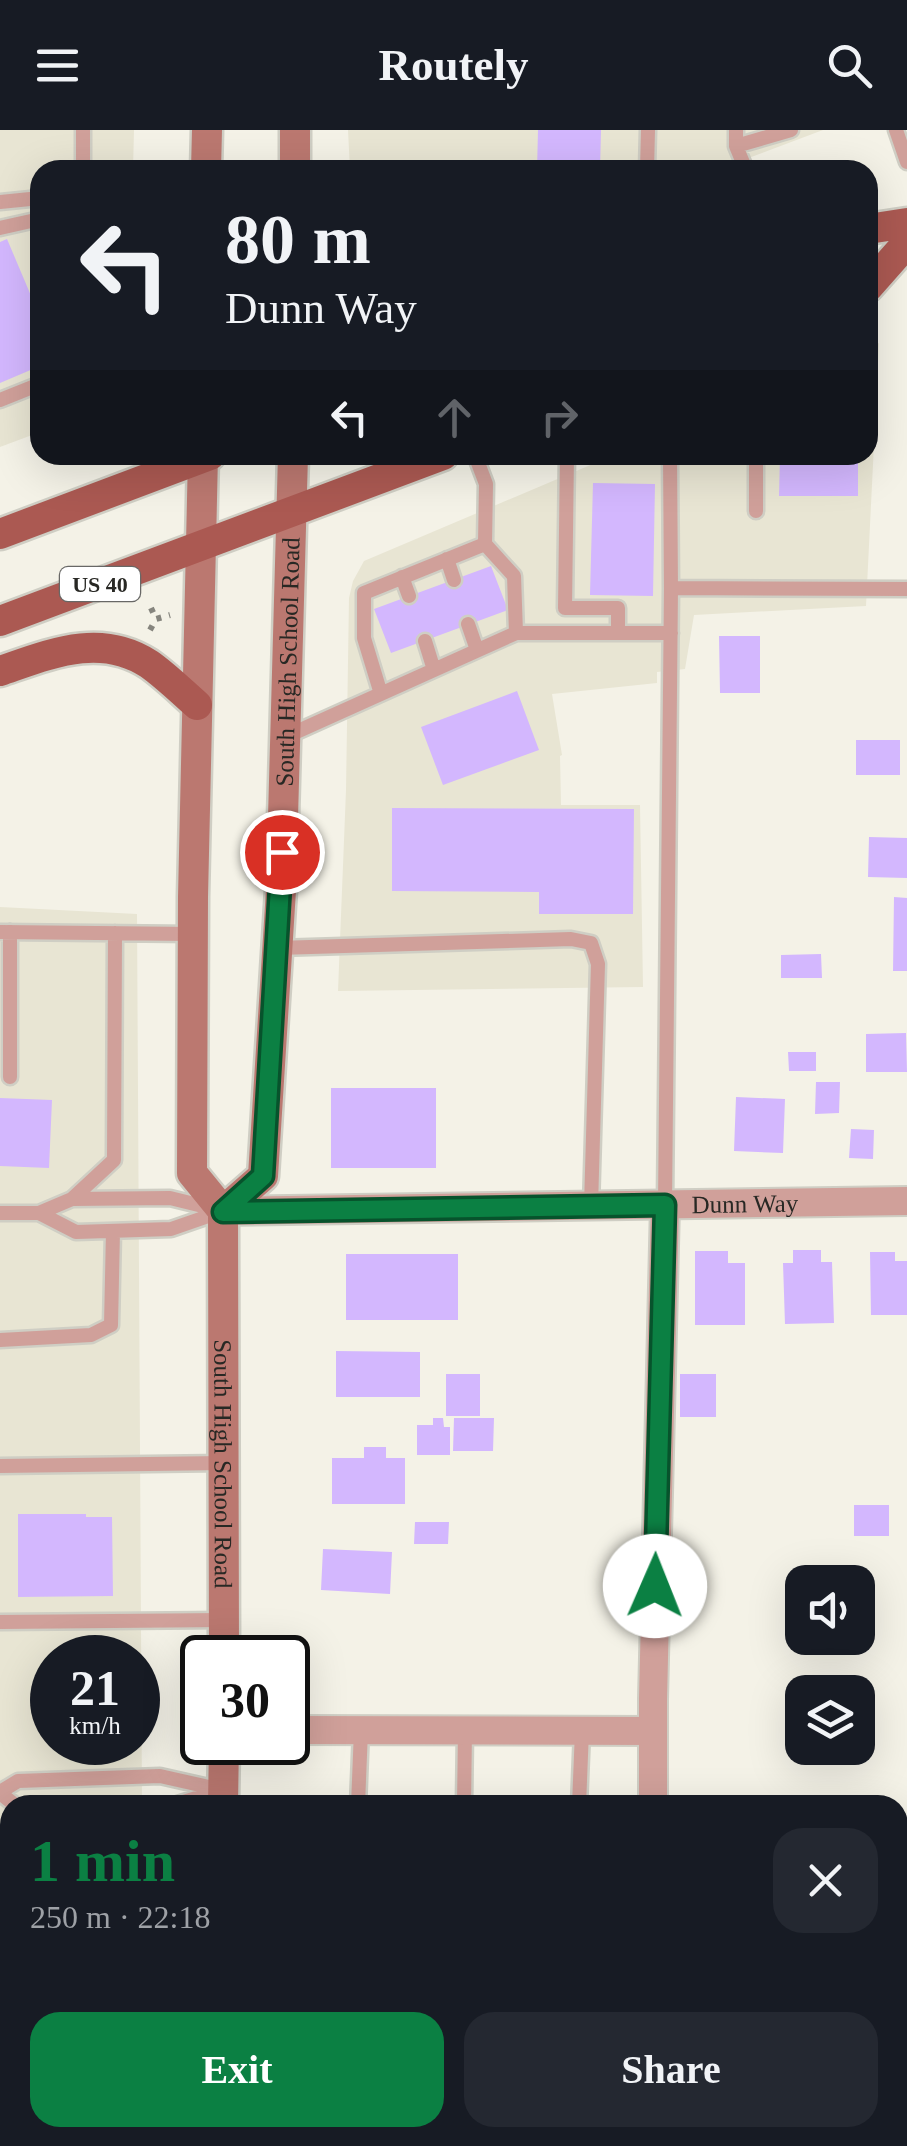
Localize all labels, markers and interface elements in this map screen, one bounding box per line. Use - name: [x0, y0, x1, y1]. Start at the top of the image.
- icon: menu: [30, 38, 85, 93]
- icon: search: [822, 38, 877, 93]
- text: Routely: [379, 40, 529, 90]
- icon: left: [60, 200, 190, 330]
- text: 80 m: [225, 201, 371, 278]
- text: Dunn Way: [225, 283, 417, 333]
- icon: left: [322, 390, 377, 445]
- icon: ahead: [427, 390, 482, 445]
- icon: right: [532, 390, 587, 445]
- street label: South High School Road: [271, 536, 305, 787]
- road number: US 40: [60, 567, 140, 601]
- pin: [240, 810, 325, 895]
- icon: arrive: [255, 825, 310, 880]
- street label: Dunn Way: [691, 1190, 799, 1218]
- street label: South High School Road: [209, 1339, 237, 1589]
- position arrow: [603, 1534, 707, 1638]
- map controls: [785, 1565, 875, 1765]
- button: sound: [785, 1565, 875, 1655]
- speed limit sign: 30: [180, 1635, 310, 1765]
- text: 21: [70, 1660, 120, 1716]
- button: layers: [785, 1675, 875, 1765]
- text: km/h: [69, 1712, 121, 1739]
- text: 1 min: [30, 1828, 175, 1894]
- button: close: [773, 1828, 878, 1933]
- text: 250 m · 22:18: [30, 1899, 210, 1935]
- button: Exit: [30, 2012, 444, 2127]
- button: Share: [464, 2012, 878, 2127]

